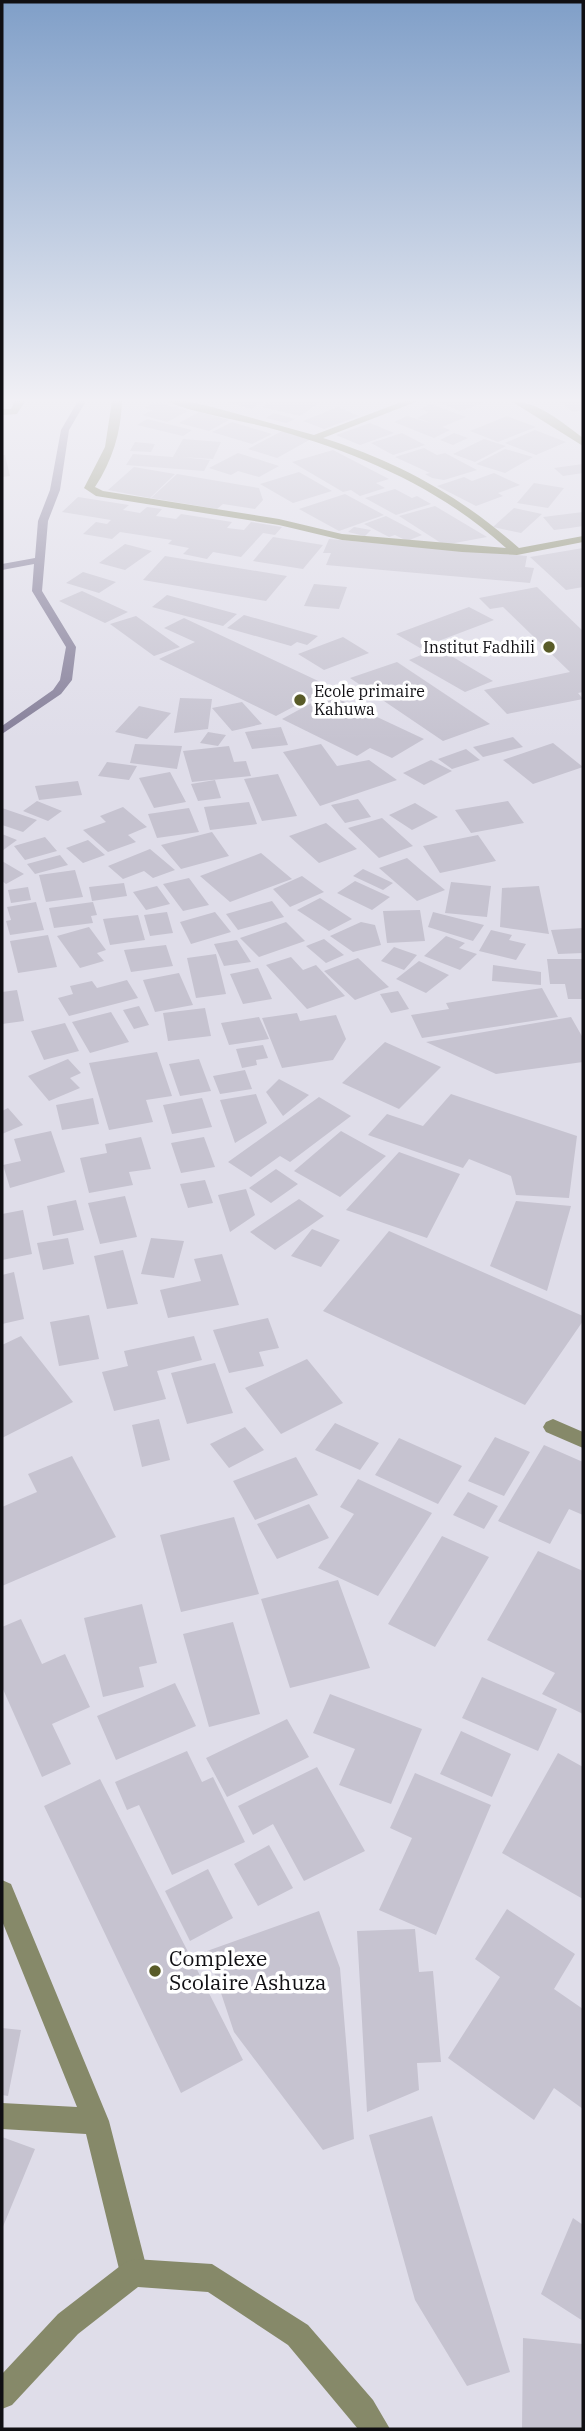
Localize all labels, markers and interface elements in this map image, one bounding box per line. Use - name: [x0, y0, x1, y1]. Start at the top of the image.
- place label: Institut Fadhili: [423, 637, 535, 657]
- marker: Institut Fadhili: [541, 639, 557, 655]
- place label: Ecole primaire Kahuwa: [314, 681, 425, 719]
- marker: Ecole primaire Kahuwa: [292, 692, 308, 708]
- place label: Complexe Scolaire Ashuza: [169, 1944, 327, 1996]
- marker: Complexe Scolaire Ashuza: [147, 1963, 163, 1979]

